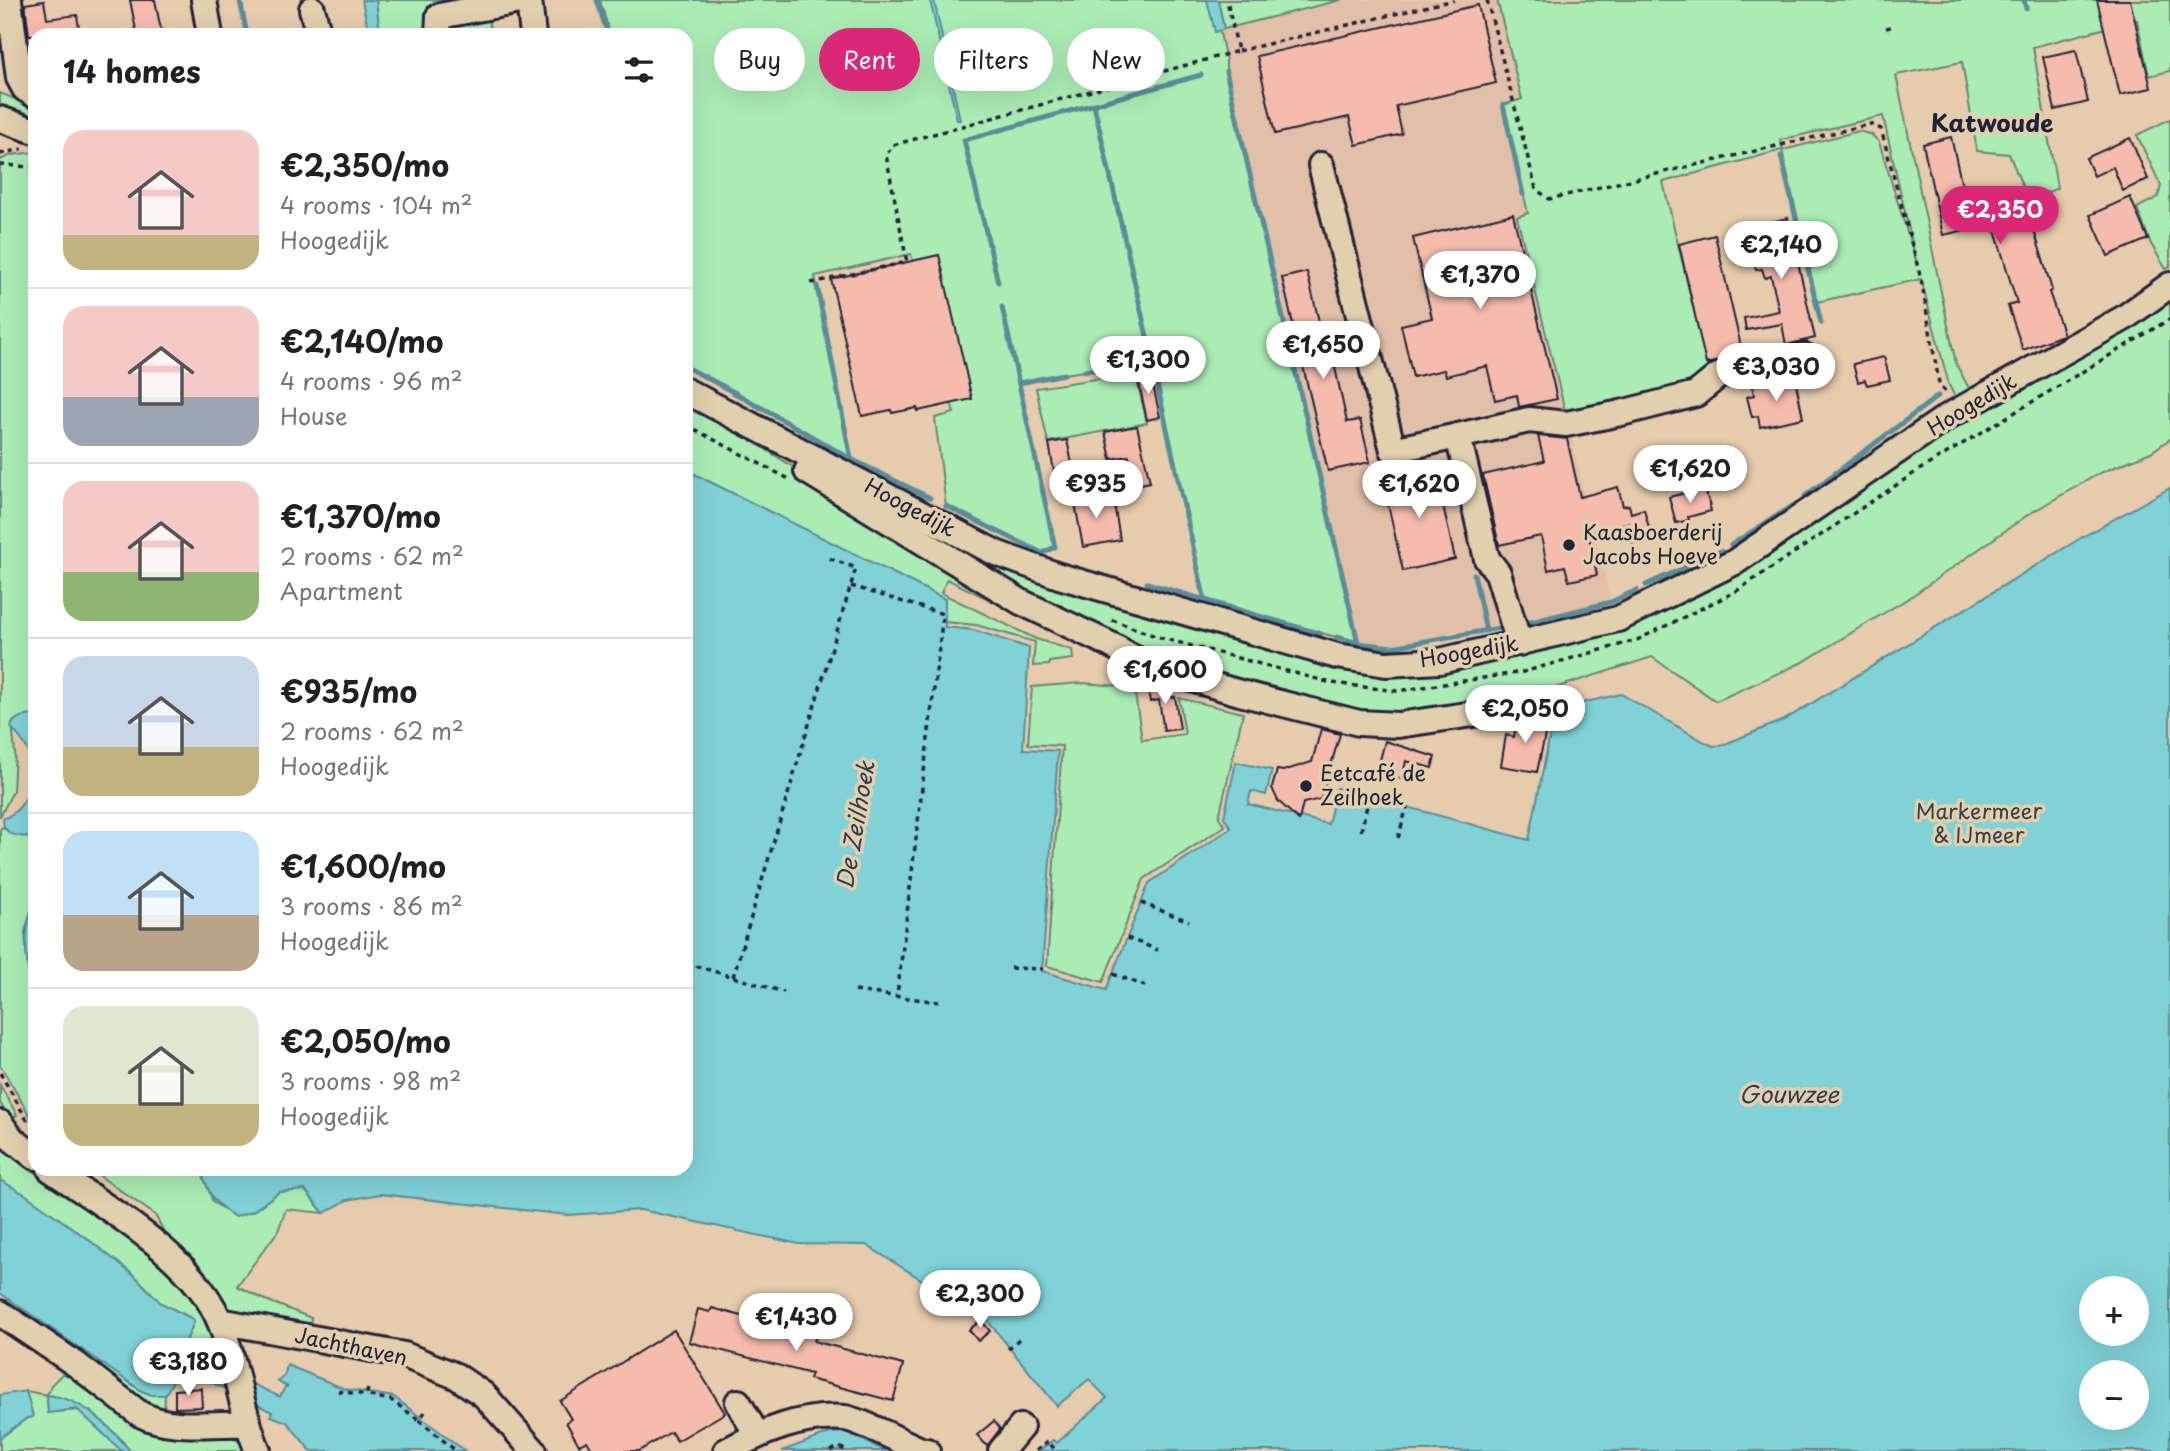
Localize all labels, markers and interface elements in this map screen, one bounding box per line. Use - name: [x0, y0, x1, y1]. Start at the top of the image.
- chip: Buy: [714, 28, 805, 91]
- chip: Rent: [819, 28, 920, 91]
- chip: Filters: [934, 28, 1053, 91]
- chip: New: [1067, 28, 1165, 91]
- text: 14 homes: [63, 48, 201, 93]
- icon: filters: [620, 51, 658, 89]
- district label: Katwoude: [1931, 104, 2053, 140]
- text: €2,350/mo: [280, 142, 449, 187]
- icon: home: [119, 158, 203, 242]
- text: 4 rooms · 104 m²: [280, 187, 473, 222]
- pin: €2,350: [1943, 187, 2057, 246]
- text: €2,350: [1957, 191, 2043, 226]
- text: Hoogedijk: [280, 222, 389, 257]
- pin: €2,140: [1724, 222, 1838, 281]
- text: €2,140: [1740, 226, 1822, 261]
- pin: €1,370: [1423, 252, 1537, 311]
- text: €1,370: [1440, 256, 1520, 291]
- text: €2,140/mo: [280, 318, 443, 363]
- pin: €1,650: [1266, 322, 1380, 381]
- text: €1,650: [1282, 326, 1364, 361]
- icon: home: [119, 334, 203, 418]
- pin: €1,300: [1091, 336, 1205, 396]
- text: €1,300: [1106, 341, 1190, 376]
- pin: €3,030: [1719, 344, 1833, 403]
- text: €3,030: [1732, 348, 1820, 383]
- text: 4 rooms · 96 m²: [280, 363, 463, 398]
- street label: Hoogedijk: [1920, 364, 2022, 443]
- text: House: [280, 398, 347, 433]
- pin: €1,620: [1633, 446, 1747, 505]
- text: €1,620: [1649, 450, 1731, 485]
- pin: €935: [1055, 461, 1137, 520]
- pin: €1,620: [1362, 461, 1476, 520]
- text: €935: [1065, 465, 1127, 500]
- text: €1,620: [1378, 465, 1460, 500]
- street label: Hoogedijk: [859, 469, 963, 544]
- text: €1,370/mo: [280, 493, 441, 538]
- icon: home: [119, 509, 203, 593]
- place label: Kaasboerderij Jacobs Hoeve: [1583, 515, 1722, 571]
- marker: Kaasboerderij Jacobs Hoeve: [1561, 537, 1577, 553]
- text: 2 rooms · 62 m²: [280, 538, 464, 573]
- text: Apartment: [280, 573, 403, 608]
- street label: Hoogedijk: [1417, 626, 1521, 674]
- pin: €1,600: [1108, 646, 1222, 706]
- text: €1,600: [1123, 651, 1207, 686]
- text: €935/mo: [280, 668, 417, 713]
- icon: home: [119, 684, 203, 768]
- pin: €2,050: [1468, 686, 1582, 745]
- text: €2,050: [1481, 690, 1569, 725]
- text: 2 rooms · 62 m²: [280, 713, 464, 748]
- text: Hoogedijk: [280, 748, 389, 783]
- place label: Eetcafé de Zeilhoek: [1320, 756, 1426, 812]
- water label: De Zeilhoek: [826, 757, 883, 891]
- marker: Eetcafé de Zeilhoek: [1298, 778, 1314, 794]
- park label: Markermeer & IJmeer: [1916, 794, 2043, 850]
- text: €1,600/mo: [280, 843, 446, 888]
- icon: home: [119, 859, 203, 943]
- text: 3 rooms · 86 m²: [280, 888, 463, 923]
- text: Hoogedijk: [280, 923, 389, 958]
- text: €2,050/mo: [280, 1018, 451, 1063]
- icon: home: [119, 1034, 203, 1118]
- text: 3 rooms · 98 m²: [280, 1063, 461, 1098]
- water label: Gouwzee: [1739, 1076, 1840, 1111]
- text: Hoogedijk: [280, 1098, 389, 1133]
- pin: €2,300: [923, 1270, 1037, 1330]
- text: €2,300: [936, 1275, 1024, 1310]
- map controls: [2079, 1276, 2149, 1430]
- button: +: [2079, 1276, 2149, 1346]
- pin: €1,430: [739, 1294, 853, 1353]
- text: €1,430: [755, 1298, 837, 1333]
- street label: Jachthaven: [292, 1318, 411, 1373]
- pin: €3,180: [131, 1338, 245, 1398]
- text: €3,180: [149, 1343, 227, 1378]
- button: −: [2079, 1360, 2149, 1430]

